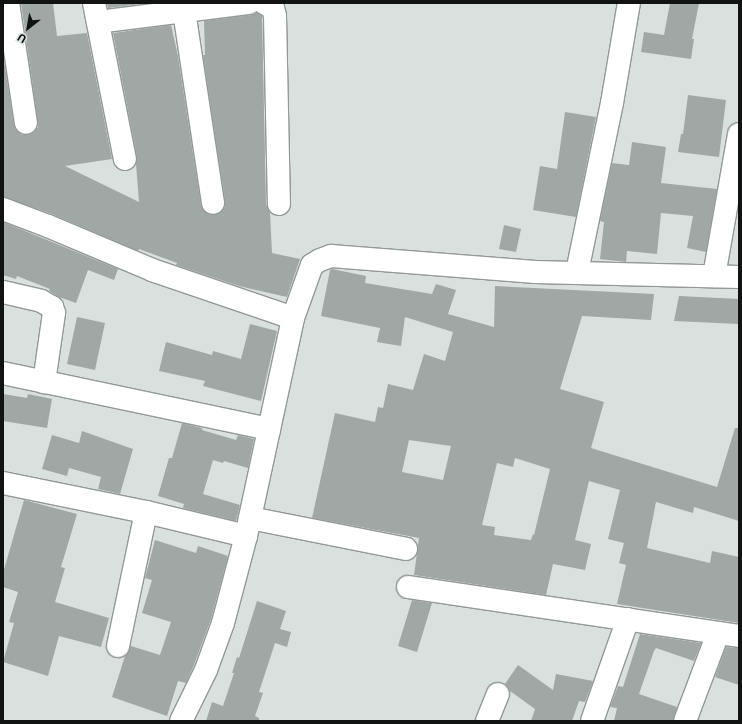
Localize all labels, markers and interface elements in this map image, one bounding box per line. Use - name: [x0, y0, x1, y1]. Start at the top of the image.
- north arrow: [8, 8, 48, 48]
- text: U: [14, 30, 29, 47]

